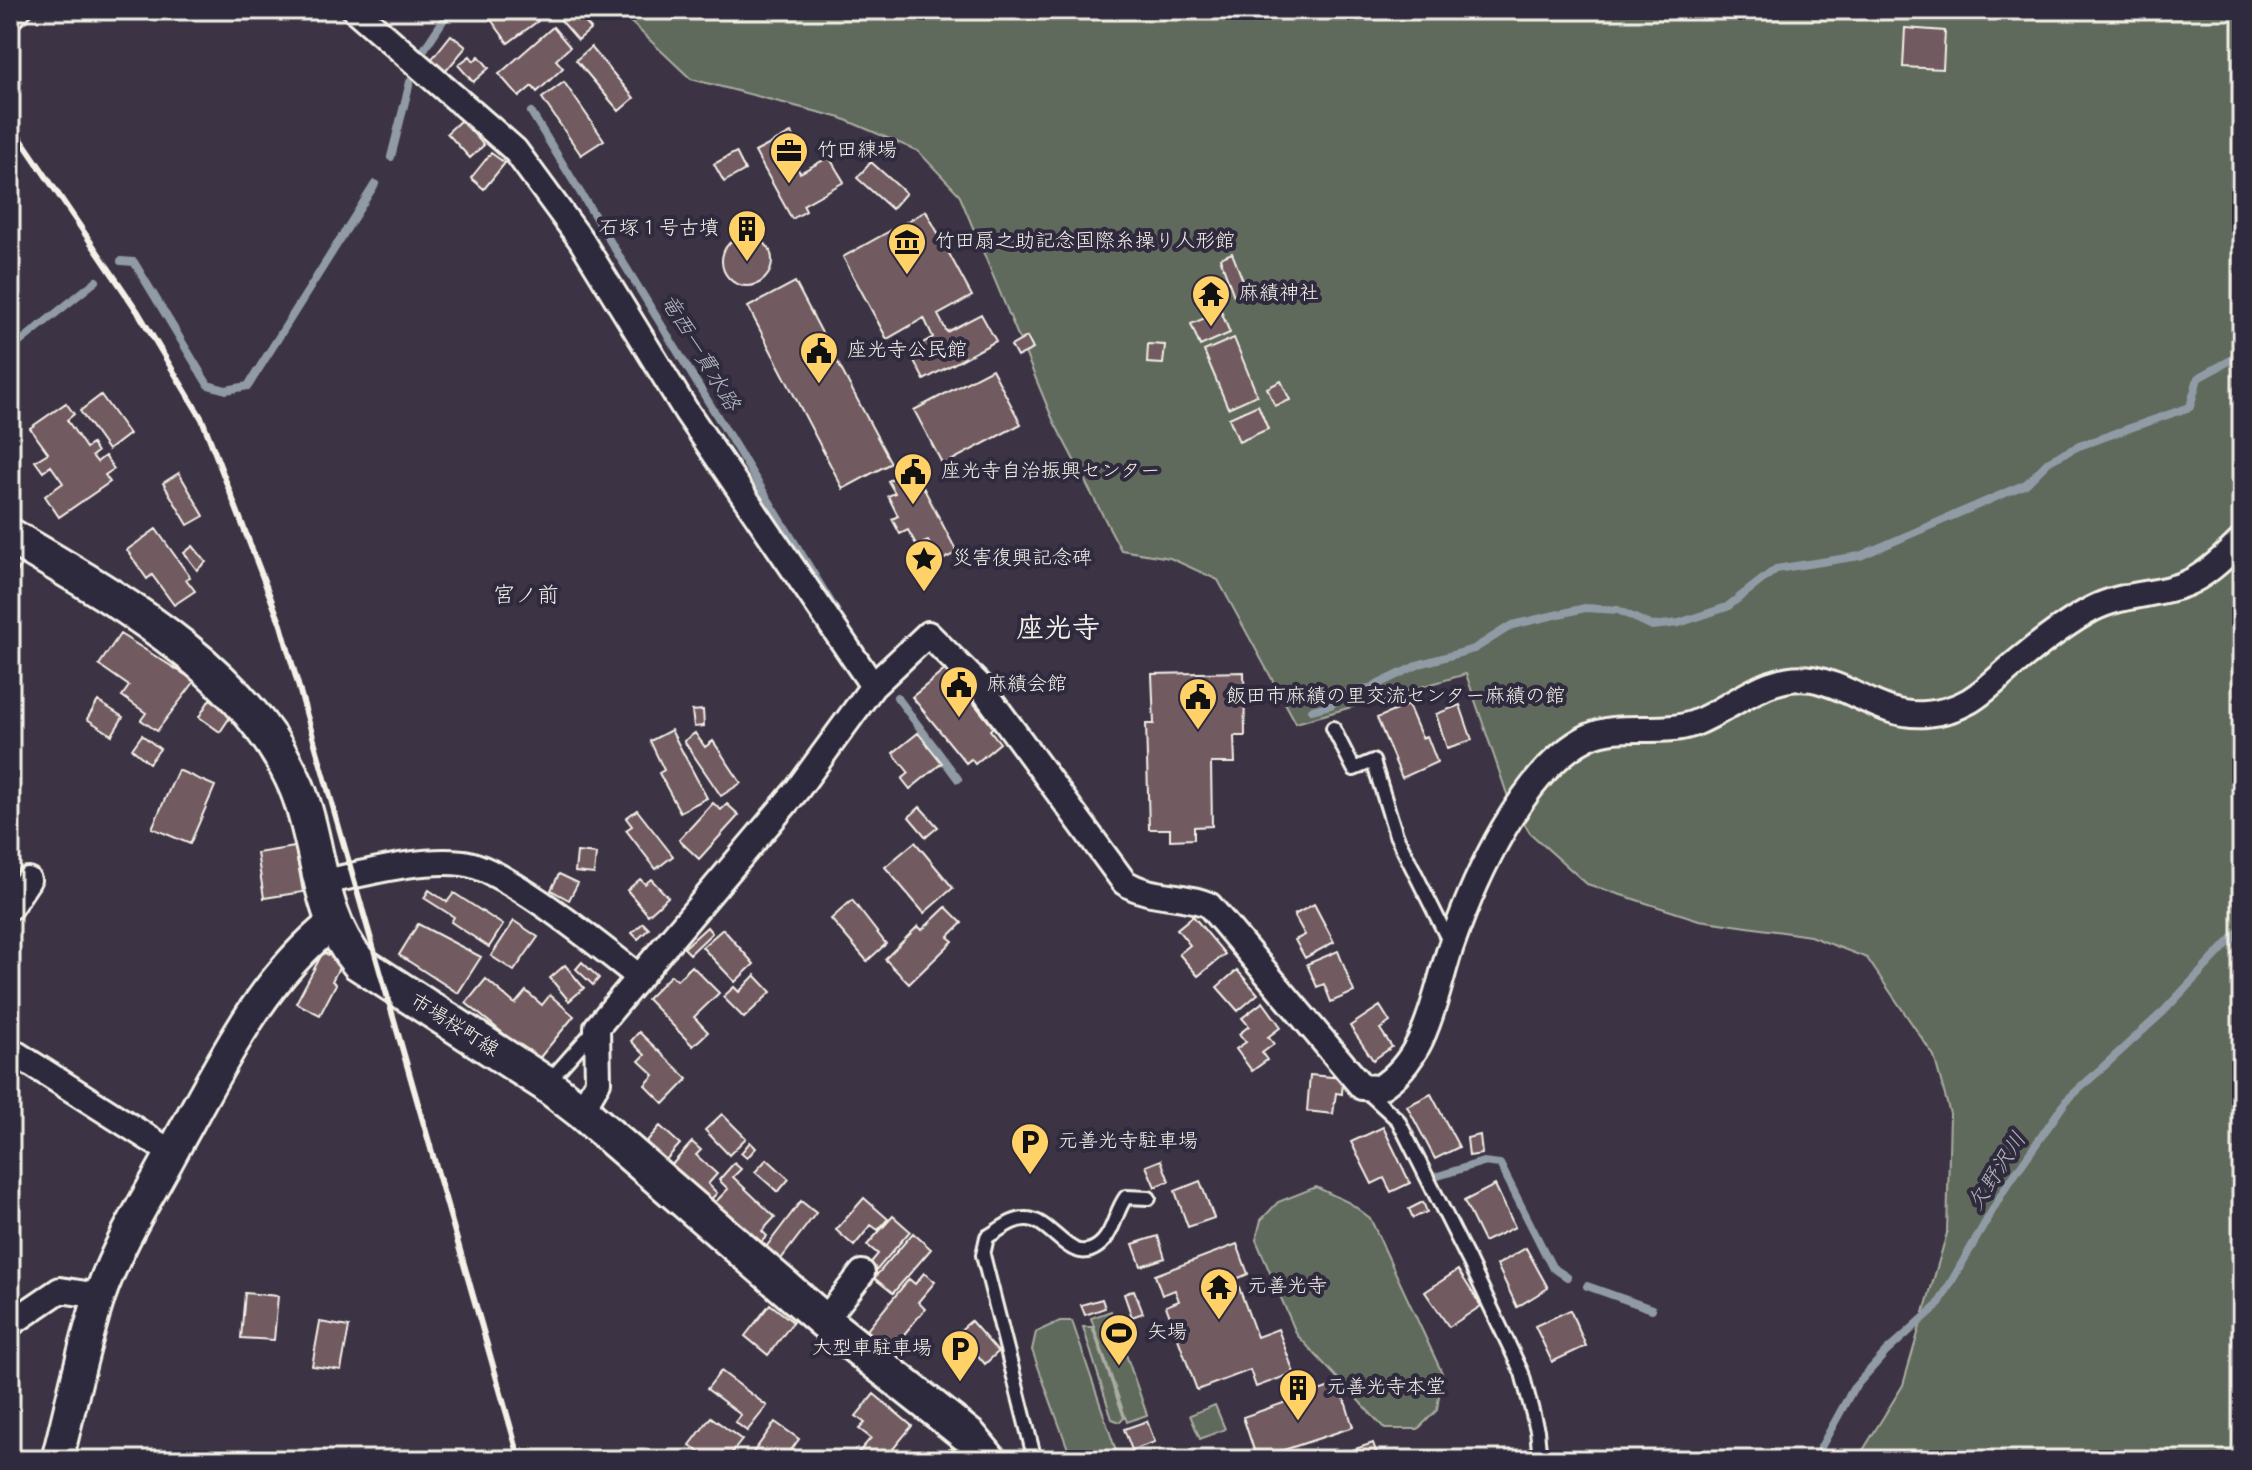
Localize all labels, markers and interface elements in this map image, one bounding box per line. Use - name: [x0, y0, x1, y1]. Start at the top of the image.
- office icon: 竹田練場: [768, 130, 810, 185]
- place label: 竹田練場: [817, 135, 897, 167]
- building icon: 石塚１号古墳: [726, 208, 768, 263]
- place label: 石塚１号古墳: [599, 213, 719, 245]
- museum icon: 竹田扇之助記念国際糸操り人形館: [886, 221, 928, 276]
- place label: 竹田扇之助記念国際糸操り人形館: [935, 226, 1235, 258]
- temple icon: 麻績神社: [1190, 273, 1232, 328]
- place label: 麻績神社: [1239, 278, 1319, 310]
- water label: 竜西一貫水路: [650, 287, 749, 420]
- public building icon: 座光寺公民館: [798, 330, 840, 385]
- place label: 座光寺公民館: [847, 335, 967, 367]
- public building icon: 座光寺自治振興センター: [892, 451, 934, 506]
- place label: 座光寺自治振興センター: [941, 456, 1160, 488]
- place icon: 災害復興記念碑: [903, 538, 945, 593]
- place label: 災害復興記念碑: [952, 543, 1092, 575]
- district label: 宮ノ前: [493, 579, 559, 614]
- district label: 座光寺: [1016, 607, 1100, 652]
- public building icon: 麻績会館: [938, 664, 980, 719]
- place label: 麻績会館: [987, 669, 1067, 701]
- public building icon: 飯田市麻績の里交流センター麻績の館: [1177, 676, 1219, 731]
- place label: 飯田市麻績の里交流センター麻績の館: [1226, 681, 1565, 713]
- street label: 市場桜町線: [403, 986, 505, 1066]
- parking icon: 元善光寺駐車場: [1009, 1121, 1051, 1176]
- place label: 元善光寺駐車場: [1058, 1126, 1198, 1158]
- water label: 欠野沢川: [1959, 1126, 2037, 1218]
- temple icon: 元善光寺: [1198, 1266, 1240, 1321]
- place label: 元善光寺: [1247, 1271, 1327, 1303]
- sports icon: 矢場: [1098, 1312, 1140, 1367]
- place label: 矢場: [1147, 1317, 1187, 1349]
- parking icon: 大型車駐車場: [939, 1328, 981, 1383]
- place label: 大型車駐車場: [812, 1333, 932, 1365]
- building icon: 元善光寺本堂: [1277, 1367, 1319, 1422]
- place label: 元善光寺本堂: [1326, 1372, 1446, 1404]

